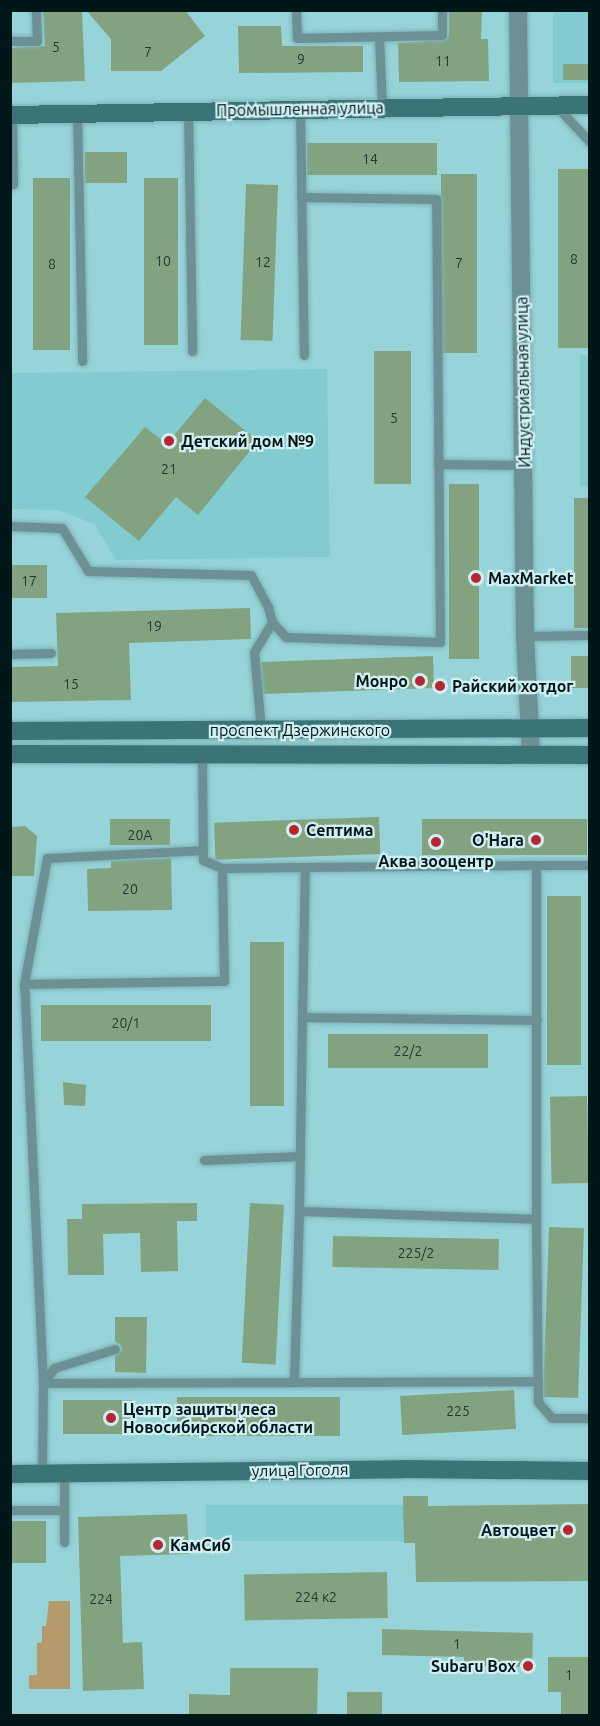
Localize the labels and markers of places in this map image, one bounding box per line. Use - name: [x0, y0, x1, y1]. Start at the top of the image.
- place label: Детский дом №9: [181, 431, 314, 451]
- marker: Детский дом №9: [162, 434, 176, 448]
- place label: MaxMarket: [488, 568, 574, 588]
- marker: MaxMarket: [469, 571, 483, 585]
- place label: Монро: [355, 671, 408, 691]
- marker: Монро: [413, 674, 427, 688]
- place label: Райский хотдог: [452, 676, 573, 696]
- marker: Райский хотдог: [433, 679, 447, 693]
- place label: Септима: [306, 820, 373, 840]
- marker: Септима: [287, 823, 301, 837]
- place label: O'Hara: [472, 830, 524, 850]
- marker: O'Hara: [529, 833, 543, 847]
- marker: Аква зооцентр: [429, 835, 443, 849]
- place label: Аква зооцентр: [378, 851, 494, 871]
- place label: Центр защиты леса Новосибирской области: [123, 1399, 313, 1437]
- marker: Центр защиты леса Новосибирской области: [104, 1411, 118, 1425]
- place label: Автоцвет: [481, 1520, 556, 1540]
- marker: Автоцвет: [561, 1523, 575, 1537]
- place label: КамСиб: [170, 1535, 231, 1555]
- marker: КамСиб: [151, 1538, 165, 1552]
- place label: Subaru Box: [431, 1656, 516, 1676]
- marker: Subaru Box: [521, 1659, 535, 1673]

